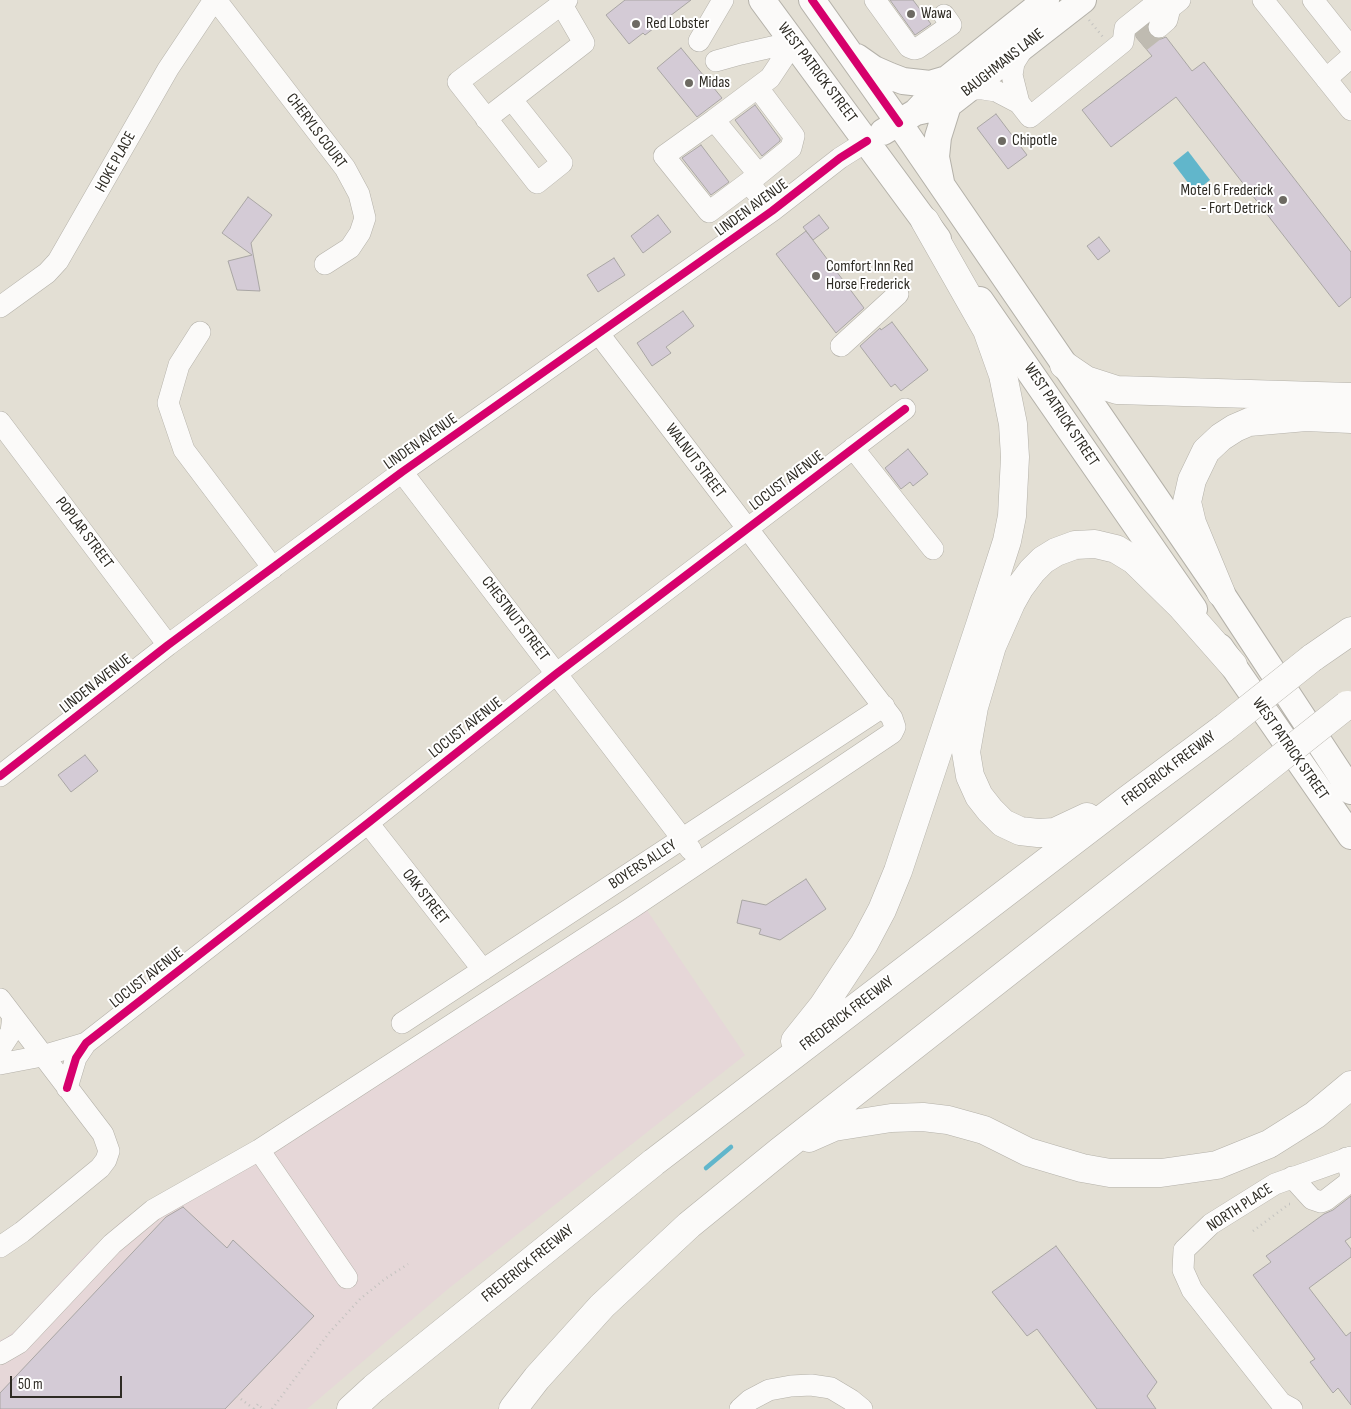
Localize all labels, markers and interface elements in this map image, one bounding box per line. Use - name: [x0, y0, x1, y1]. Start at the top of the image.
- place label: Wawa: [921, 4, 952, 24]
- marker: Wawa: [905, 8, 917, 20]
- place label: Red Lobster: [646, 14, 709, 34]
- marker: Red Lobster: [630, 18, 642, 30]
- street label: WEST PATRICK STREET: [773, 19, 861, 127]
- street label: BAUGHMANS LANE: [958, 25, 1048, 101]
- place label: Midas: [699, 73, 730, 93]
- marker: Midas: [683, 77, 695, 89]
- street label: CHERYLS COURT: [282, 90, 350, 172]
- street label: HOKE PLACE: [92, 128, 140, 196]
- place label: Chipotle: [1012, 131, 1057, 151]
- marker: Chipotle: [996, 135, 1008, 147]
- street label: LINDEN AVENUE: [712, 175, 792, 241]
- place label: Motel 6 Frederick - Fort Detrick: [1181, 181, 1273, 219]
- marker: Motel 6 Frederick - Fort Detrick: [1277, 194, 1289, 206]
- place label: Comfort Inn Red Horse Frederick: [826, 257, 913, 295]
- marker: Comfort Inn Red Horse Frederick: [810, 270, 822, 282]
- street label: WEST PATRICK STREET: [1019, 360, 1103, 470]
- street label: LINDEN AVENUE: [381, 410, 461, 474]
- street label: WALNUT STREET: [661, 420, 729, 502]
- street label: LOCUST AVENUE: [746, 447, 828, 515]
- street label: POPLAR STREET: [51, 493, 117, 573]
- street label: CHESTNUT STREET: [477, 573, 553, 665]
- street label: LINDEN AVENUE: [56, 650, 136, 718]
- street label: LOCUST AVENUE: [425, 693, 507, 763]
- street label: WEST PATRICK STREET: [1248, 694, 1332, 804]
- street label: FREDERICK FREEWAY: [1118, 727, 1220, 811]
- street label: BOYERS ALLEY: [606, 836, 680, 894]
- street label: OAK STREET: [397, 866, 453, 928]
- street label: LOCUST AVENUE: [106, 943, 188, 1013]
- street label: FREDERICK FREEWAY: [796, 972, 898, 1056]
- street label: NORTH PLACE: [1204, 1180, 1276, 1236]
- street label: FREDERICK FREEWAY: [478, 1221, 578, 1307]
- scale bar: [12, 1366, 125, 1398]
- text: 50 m: [18, 1375, 43, 1394]

